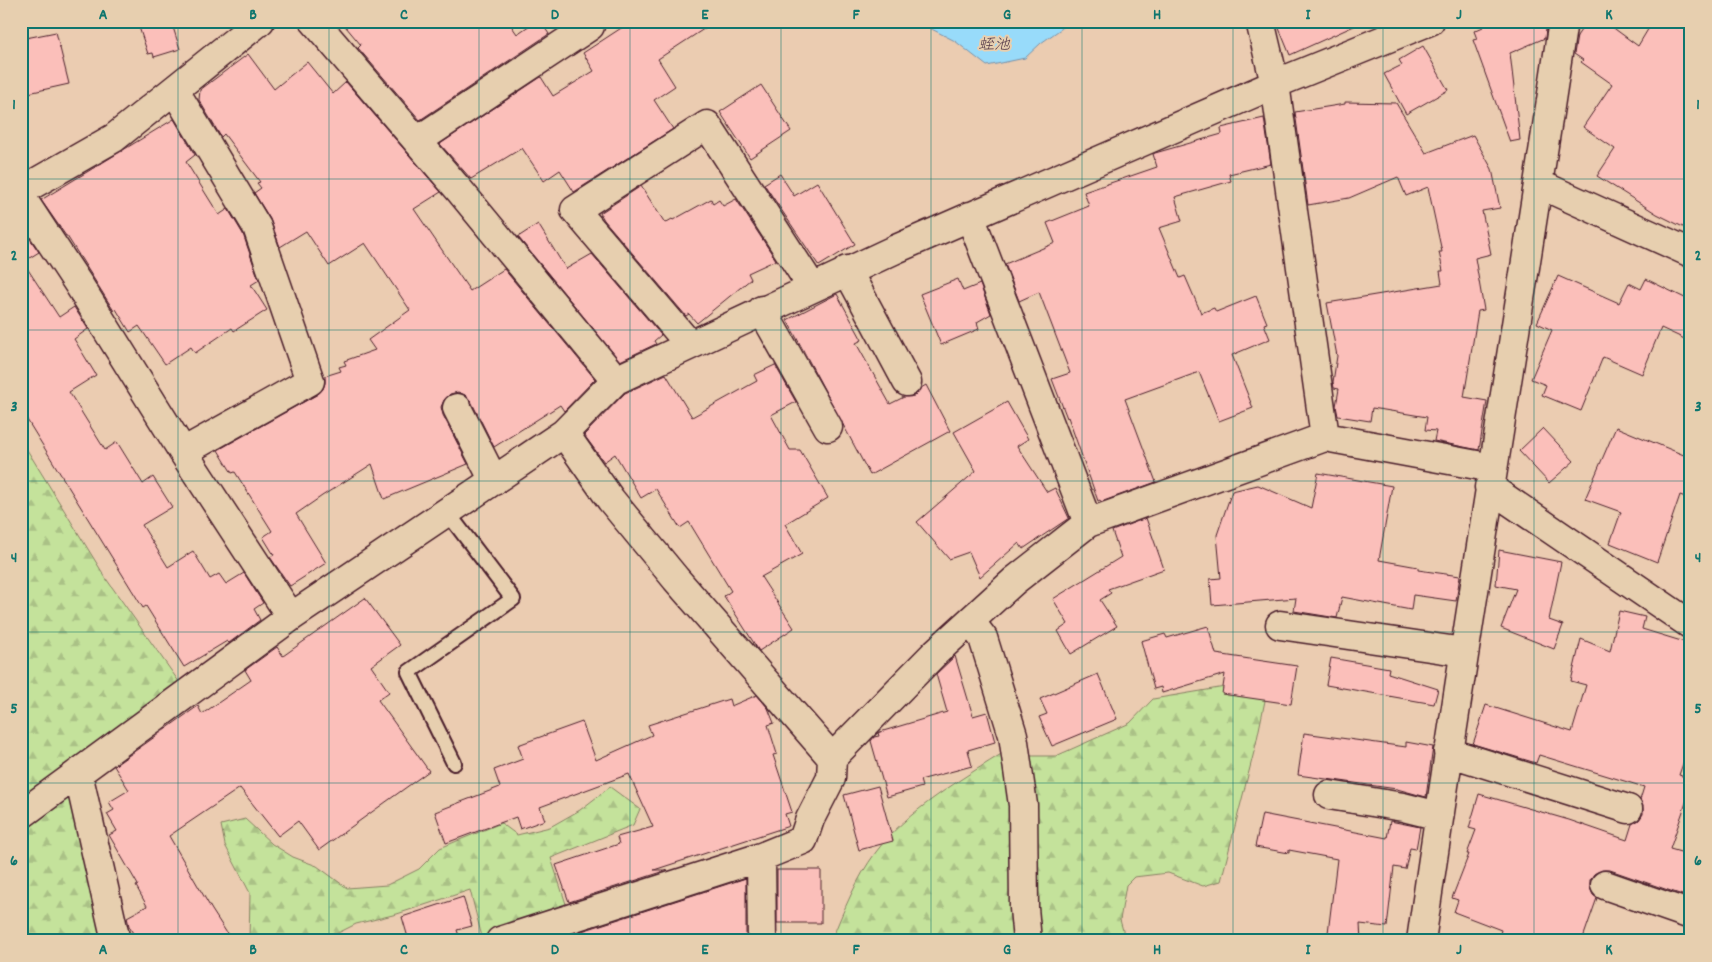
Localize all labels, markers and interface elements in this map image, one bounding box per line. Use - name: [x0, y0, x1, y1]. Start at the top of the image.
- text: A: [99, 4, 108, 27]
- text: B: [249, 4, 257, 27]
- text: C: [400, 4, 408, 27]
- text: D: [551, 4, 560, 27]
- text: E: [701, 4, 709, 27]
- text: F: [852, 4, 860, 27]
- text: G: [1003, 4, 1011, 27]
- text: H: [1153, 4, 1161, 27]
- text: I: [1306, 4, 1312, 27]
- text: J: [1456, 4, 1462, 27]
- text: K: [1605, 4, 1613, 27]
- water label: 蛭池: [978, 34, 1011, 57]
- text: 1: [12, 94, 16, 117]
- text: 1: [1696, 94, 1700, 117]
- text: 2: [11, 245, 18, 268]
- text: 2: [1695, 245, 1702, 268]
- text: 3: [10, 396, 18, 419]
- text: 3: [1694, 396, 1702, 419]
- text: 4: [11, 547, 17, 570]
- text: 4: [1695, 547, 1701, 570]
- text: 5: [10, 698, 18, 721]
- text: 5: [1694, 698, 1702, 721]
- text: 6: [10, 850, 18, 873]
- text: 6: [1694, 850, 1702, 873]
- text: A: [99, 939, 108, 962]
- text: B: [249, 939, 257, 962]
- text: C: [400, 939, 408, 962]
- text: D: [551, 939, 560, 962]
- text: E: [701, 939, 709, 962]
- text: F: [852, 939, 860, 962]
- text: G: [1003, 939, 1011, 962]
- text: H: [1153, 939, 1161, 962]
- text: I: [1306, 939, 1312, 962]
- text: J: [1456, 939, 1462, 962]
- text: K: [1605, 939, 1613, 962]

